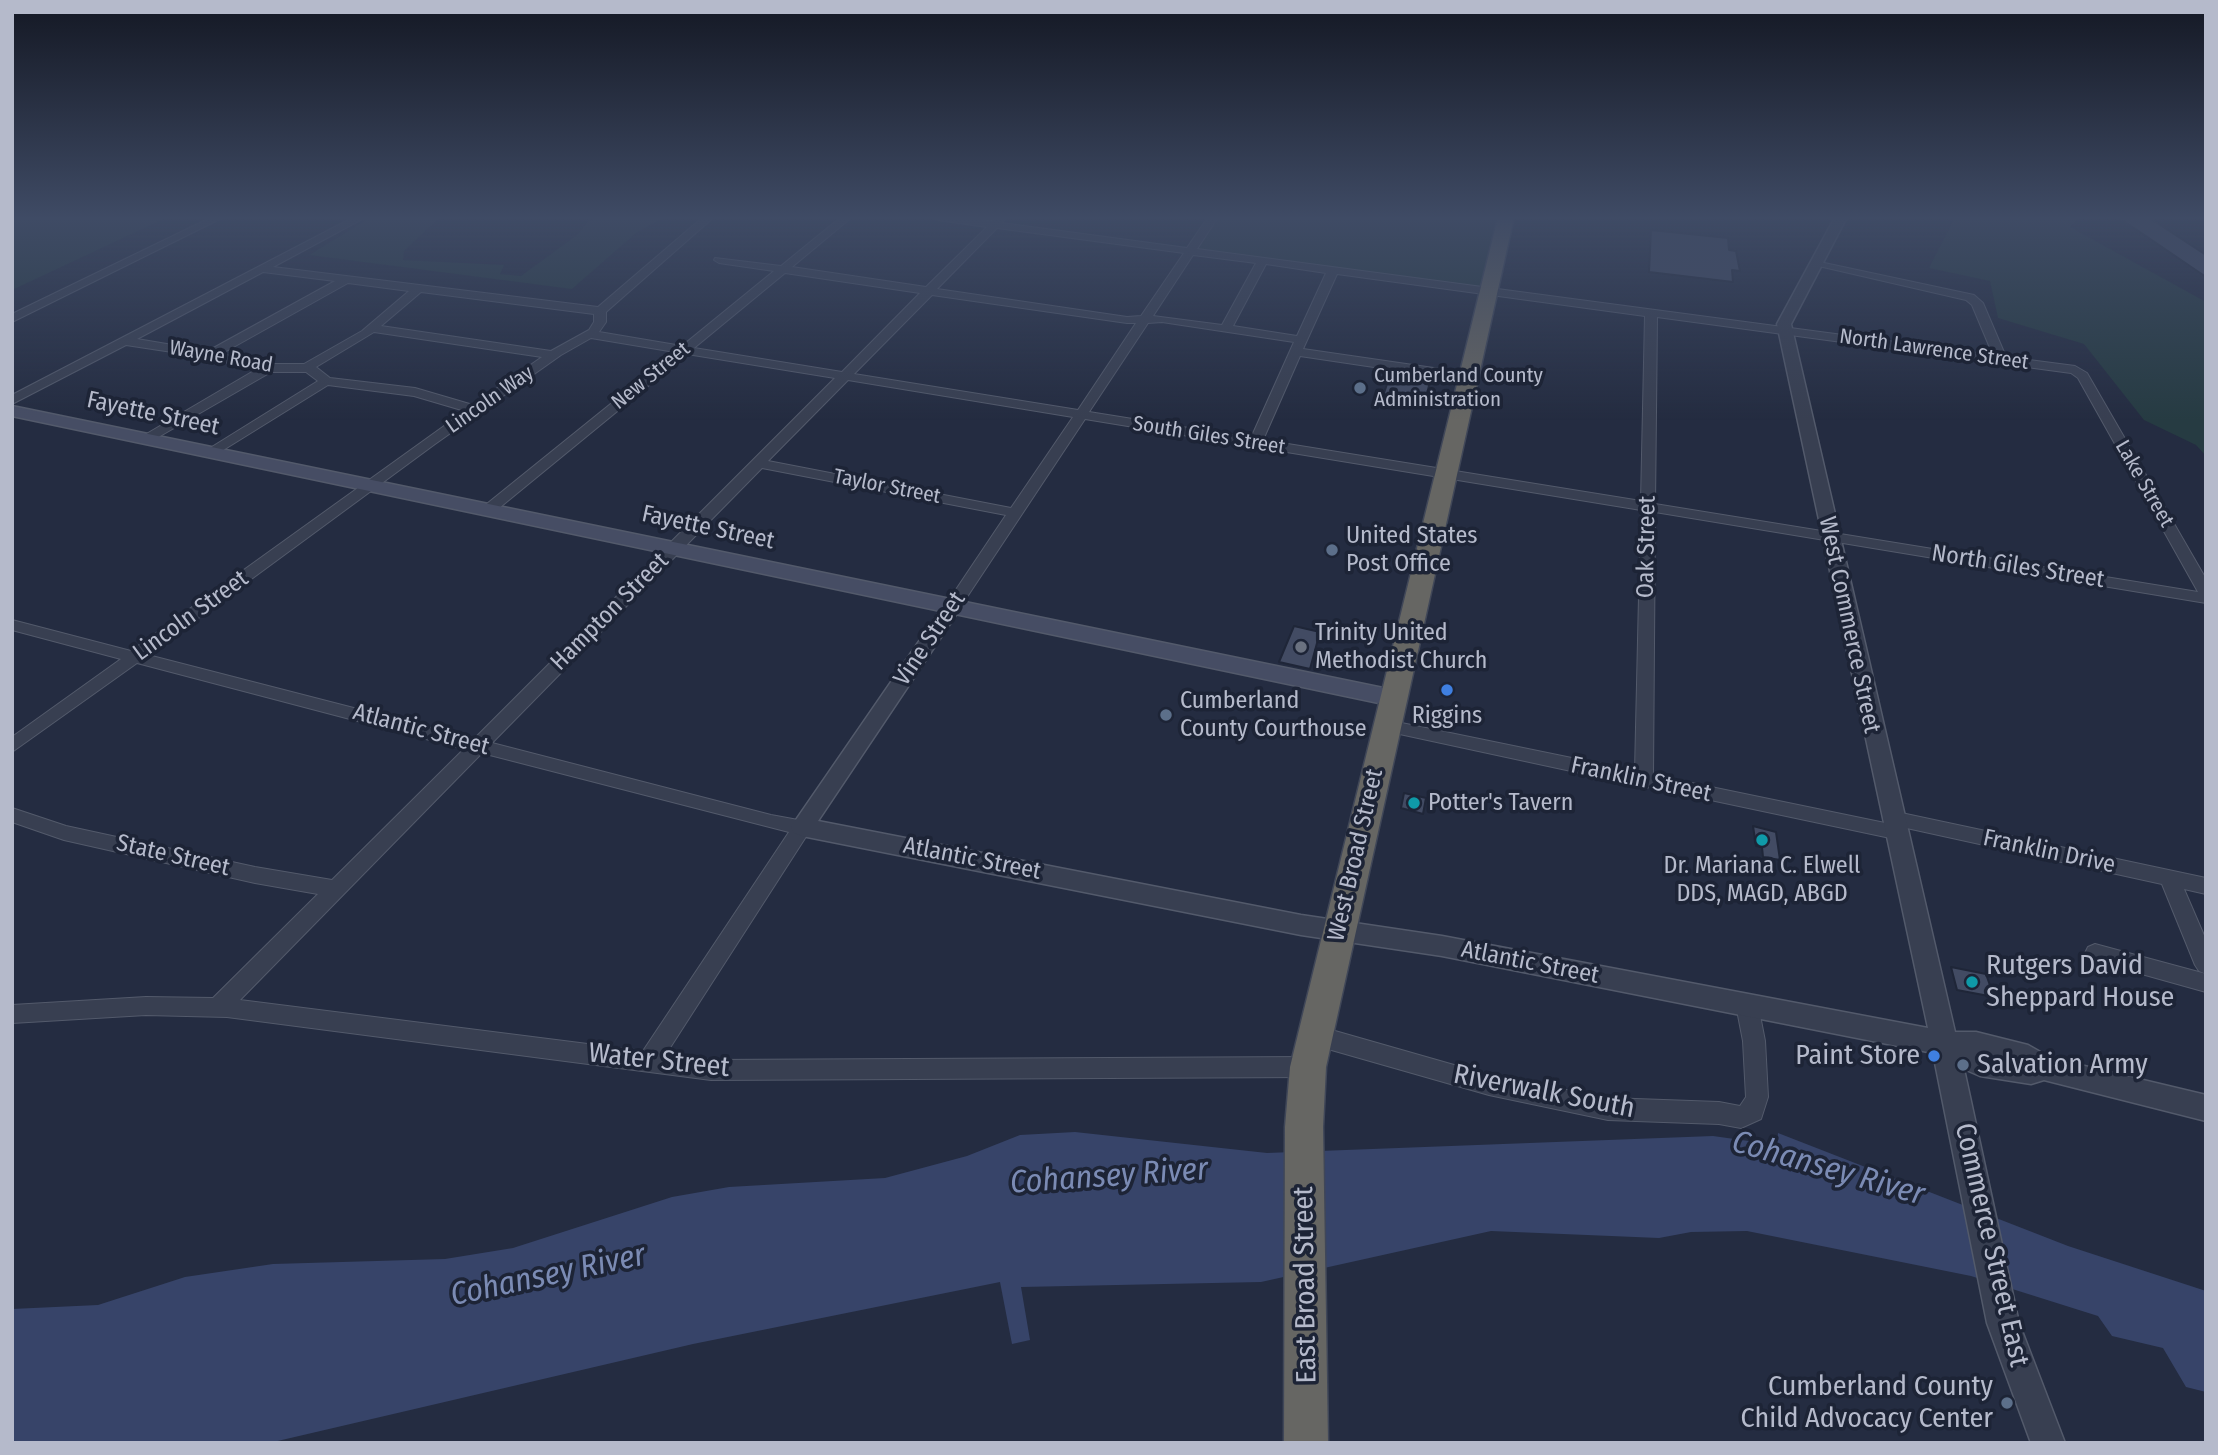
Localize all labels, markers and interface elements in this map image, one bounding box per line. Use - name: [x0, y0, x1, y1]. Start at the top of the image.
- street label: North Lawrence Street: [1838, 324, 2030, 376]
- street label: Wayne Road: [167, 336, 275, 378]
- street label: New Street: [607, 337, 695, 415]
- street label: Lincoln Way: [441, 361, 539, 439]
- place label: Cumberland County Administration: [1374, 363, 1543, 413]
- marker: Cumberland County Administration: [1352, 380, 1368, 396]
- street label: Fayette Street: [84, 386, 222, 442]
- street label: South Giles Street: [1131, 412, 1287, 460]
- street label: Lake Street: [2109, 436, 2179, 532]
- street label: Taylor Street: [831, 464, 943, 510]
- street label: Oak Street: [1632, 496, 1662, 598]
- street label: Fayette Street: [639, 500, 777, 556]
- street label: West Commerce Street: [1812, 514, 1886, 736]
- place label: United States Post Office: [1346, 522, 1478, 578]
- street label: North Giles Street: [1930, 539, 2106, 595]
- marker: United States Post Office: [1324, 542, 1340, 558]
- street label: Hampton Street: [545, 547, 675, 677]
- street label: Lincoln Street: [128, 565, 254, 667]
- street label: Vine Street: [888, 586, 972, 692]
- place label: Trinity United Methodist Church: [1315, 619, 1487, 675]
- marker: Trinity United Methodist Church: [1293, 639, 1309, 655]
- marker: Riggins: [1439, 682, 1455, 698]
- place label: Cumberland County Courthouse: [1180, 687, 1367, 743]
- street label: Atlantic Street: [350, 698, 492, 762]
- place label: Riggins: [1412, 702, 1482, 730]
- marker: Cumberland County Courthouse: [1158, 707, 1174, 723]
- street label: Franklin Street: [1568, 751, 1714, 809]
- street label: West Broad Street: [1322, 766, 1390, 944]
- place label: Potter's Tavern: [1428, 789, 1573, 817]
- marker: Potter's Tavern: [1406, 795, 1422, 811]
- street label: Franklin Drive: [1980, 824, 2118, 880]
- street label: State Street: [114, 829, 232, 883]
- street label: Atlantic Street: [901, 832, 1043, 886]
- marker: Dr. Mariana C. Elwell DDS, MAGD, ABGD: [1754, 832, 1770, 848]
- place label: Dr. Mariana C. Elwell DDS, MAGD, ABGD: [1664, 852, 1860, 908]
- street label: Atlantic Street: [1459, 936, 1601, 990]
- place label: Rutgers David Sheppard House: [1986, 949, 2174, 1015]
- marker: Rutgers David Sheppard House: [1964, 974, 1980, 990]
- street label: Water Street: [587, 1037, 731, 1085]
- place label: Paint Store: [1795, 1039, 1920, 1073]
- marker: Paint Store: [1926, 1048, 1942, 1064]
- place label: Salvation Army: [1977, 1048, 2148, 1082]
- marker: Salvation Army: [1955, 1057, 1971, 1073]
- street label: Riverwalk South: [1451, 1058, 1637, 1126]
- street label: Commerce Street East: [1947, 1120, 2035, 1370]
- water label: Cohansey River: [1727, 1123, 1929, 1215]
- water label: Cohansey River: [1009, 1151, 1209, 1203]
- street label: East Broad Street: [1287, 1186, 1325, 1384]
- water label: Cohansey River: [447, 1237, 649, 1315]
- place label: Cumberland County Child Advocacy Center: [1741, 1370, 1993, 1436]
- marker: Cumberland County Child Advocacy Center: [1999, 1395, 2015, 1411]

